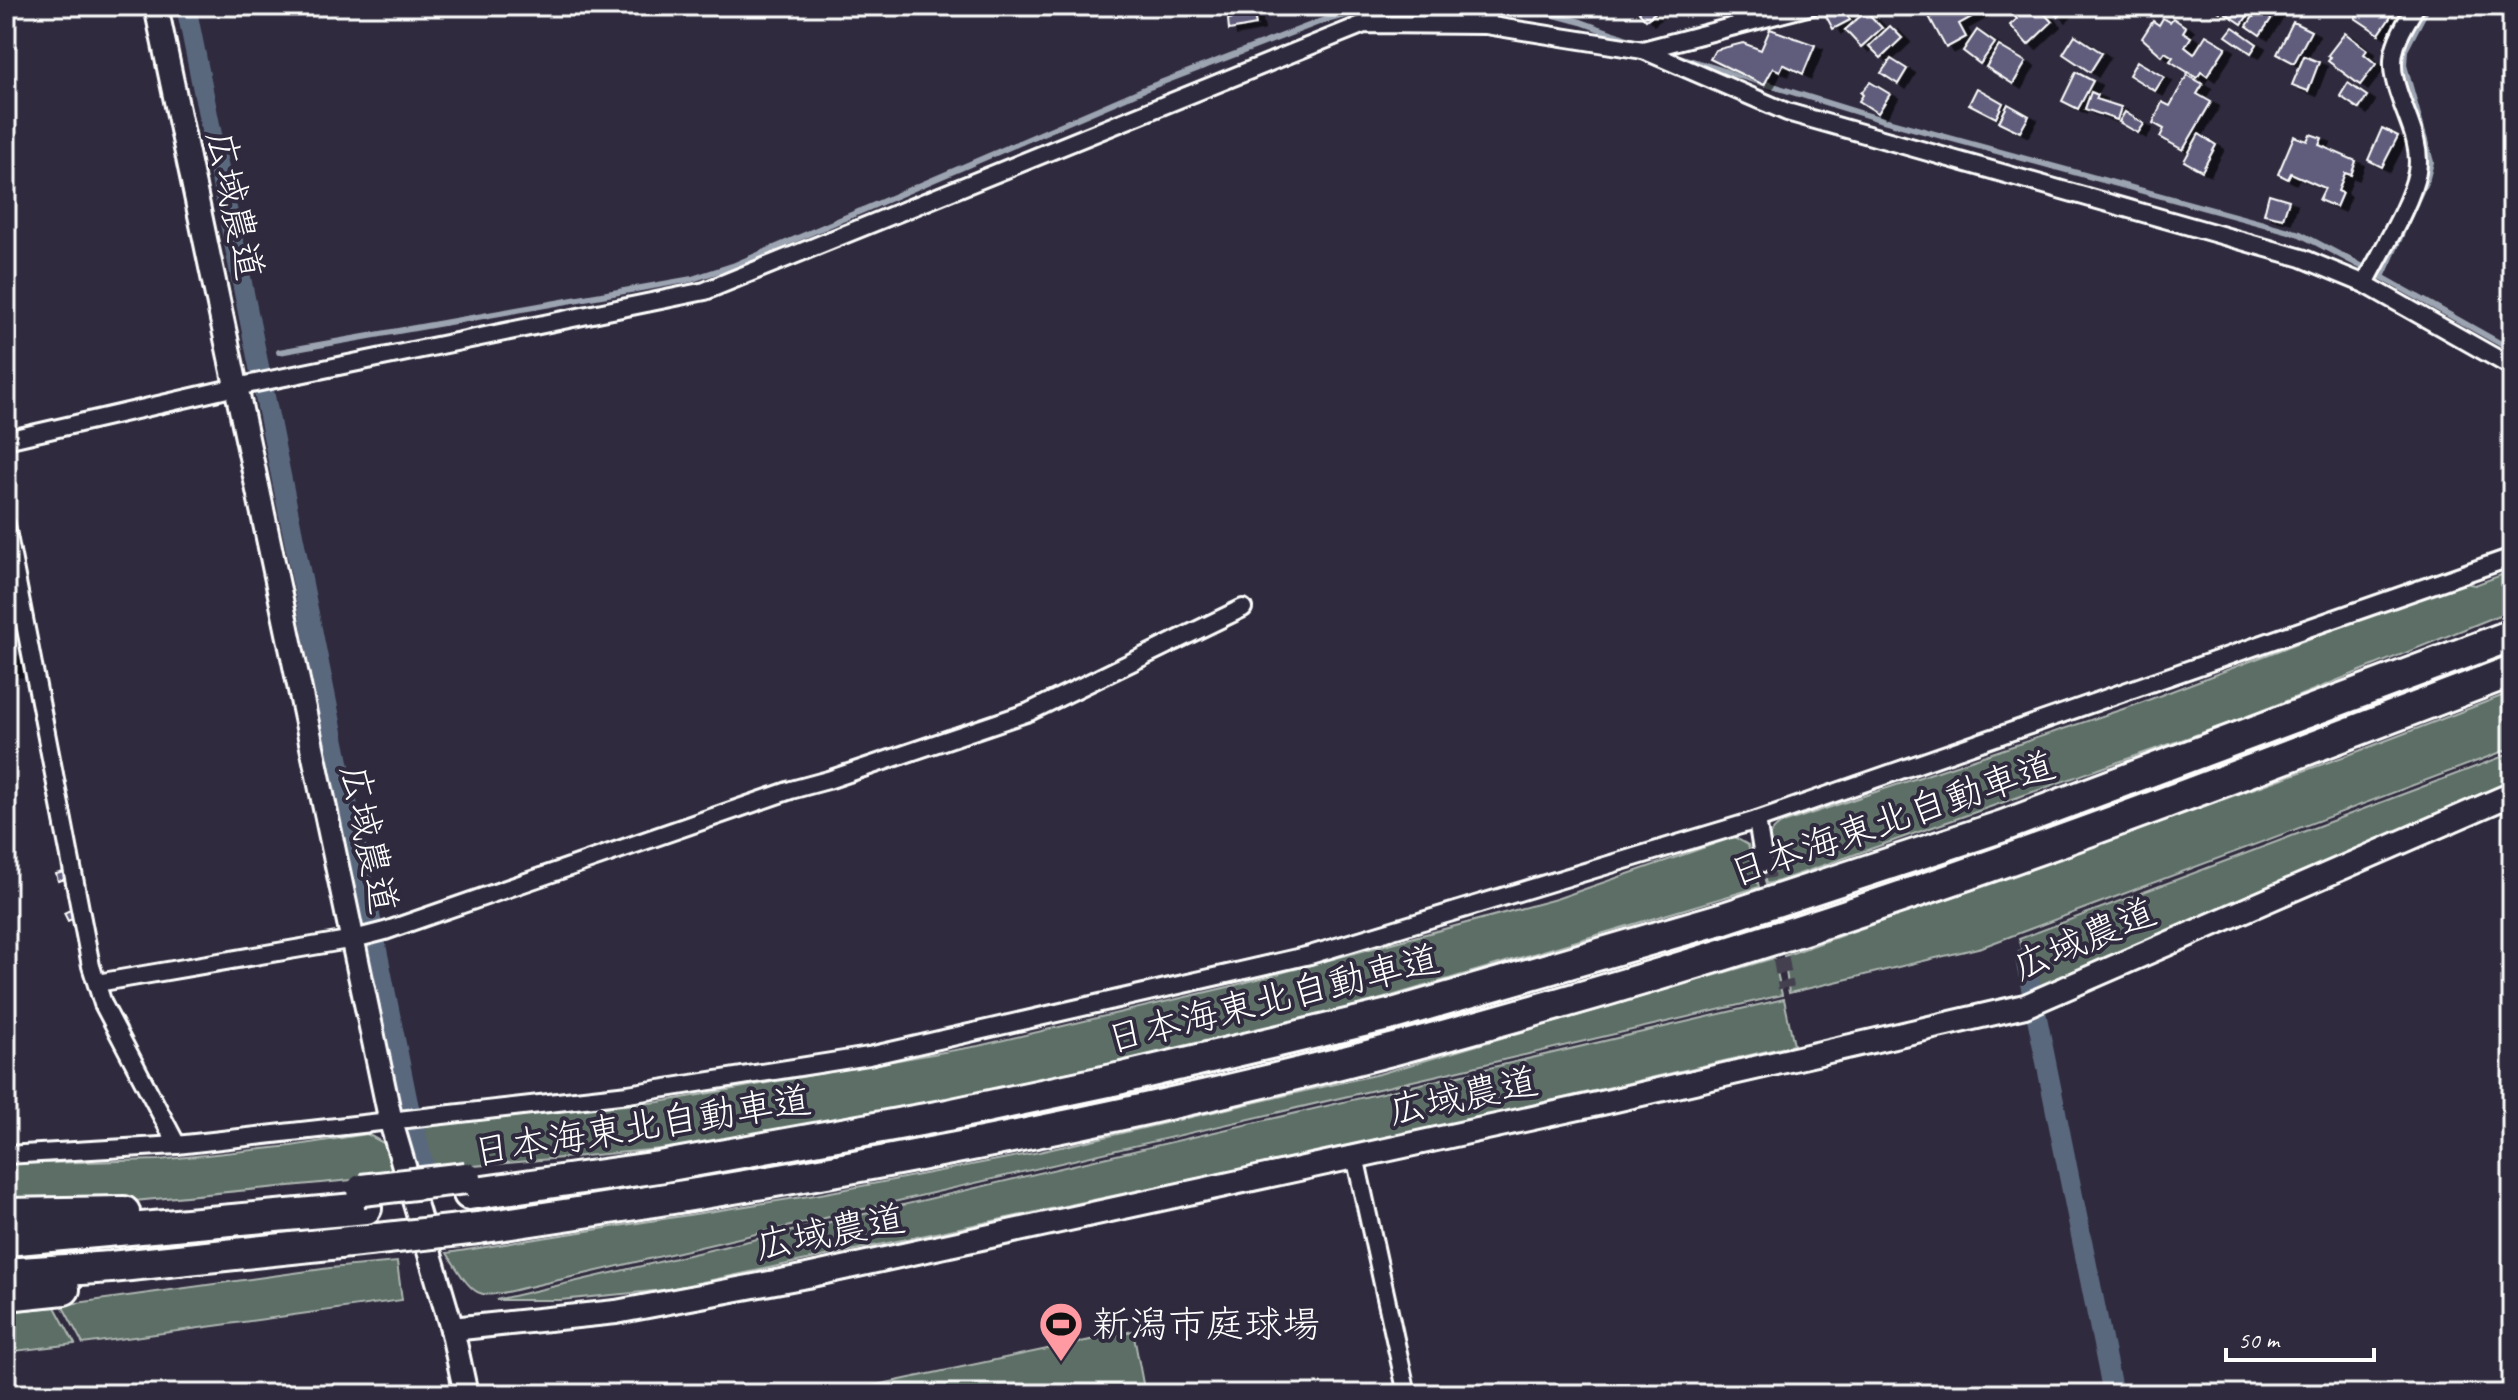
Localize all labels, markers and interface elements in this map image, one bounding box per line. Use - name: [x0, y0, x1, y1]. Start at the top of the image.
- street label: 広域農道: [196, 126, 274, 284]
- street label: 日本海東北自動車道: [1723, 741, 2061, 897]
- street label: 広域農道: [330, 760, 408, 918]
- street label: 広域農道: [2005, 888, 2163, 990]
- street label: 日本海東北自動車道: [1101, 935, 1445, 1063]
- street label: 広域農道: [1384, 1057, 1542, 1135]
- street label: 日本海東北自動車道: [469, 1076, 815, 1176]
- street label: 広域農道: [751, 1194, 909, 1270]
- sports icon: 新潟市庭球場: [1037, 1300, 1085, 1363]
- place label: 新潟市庭球場: [1092, 1301, 1320, 1348]
- scale bar: [2226, 1312, 2374, 1362]
- text: 50 m: [2238, 1325, 2281, 1355]

